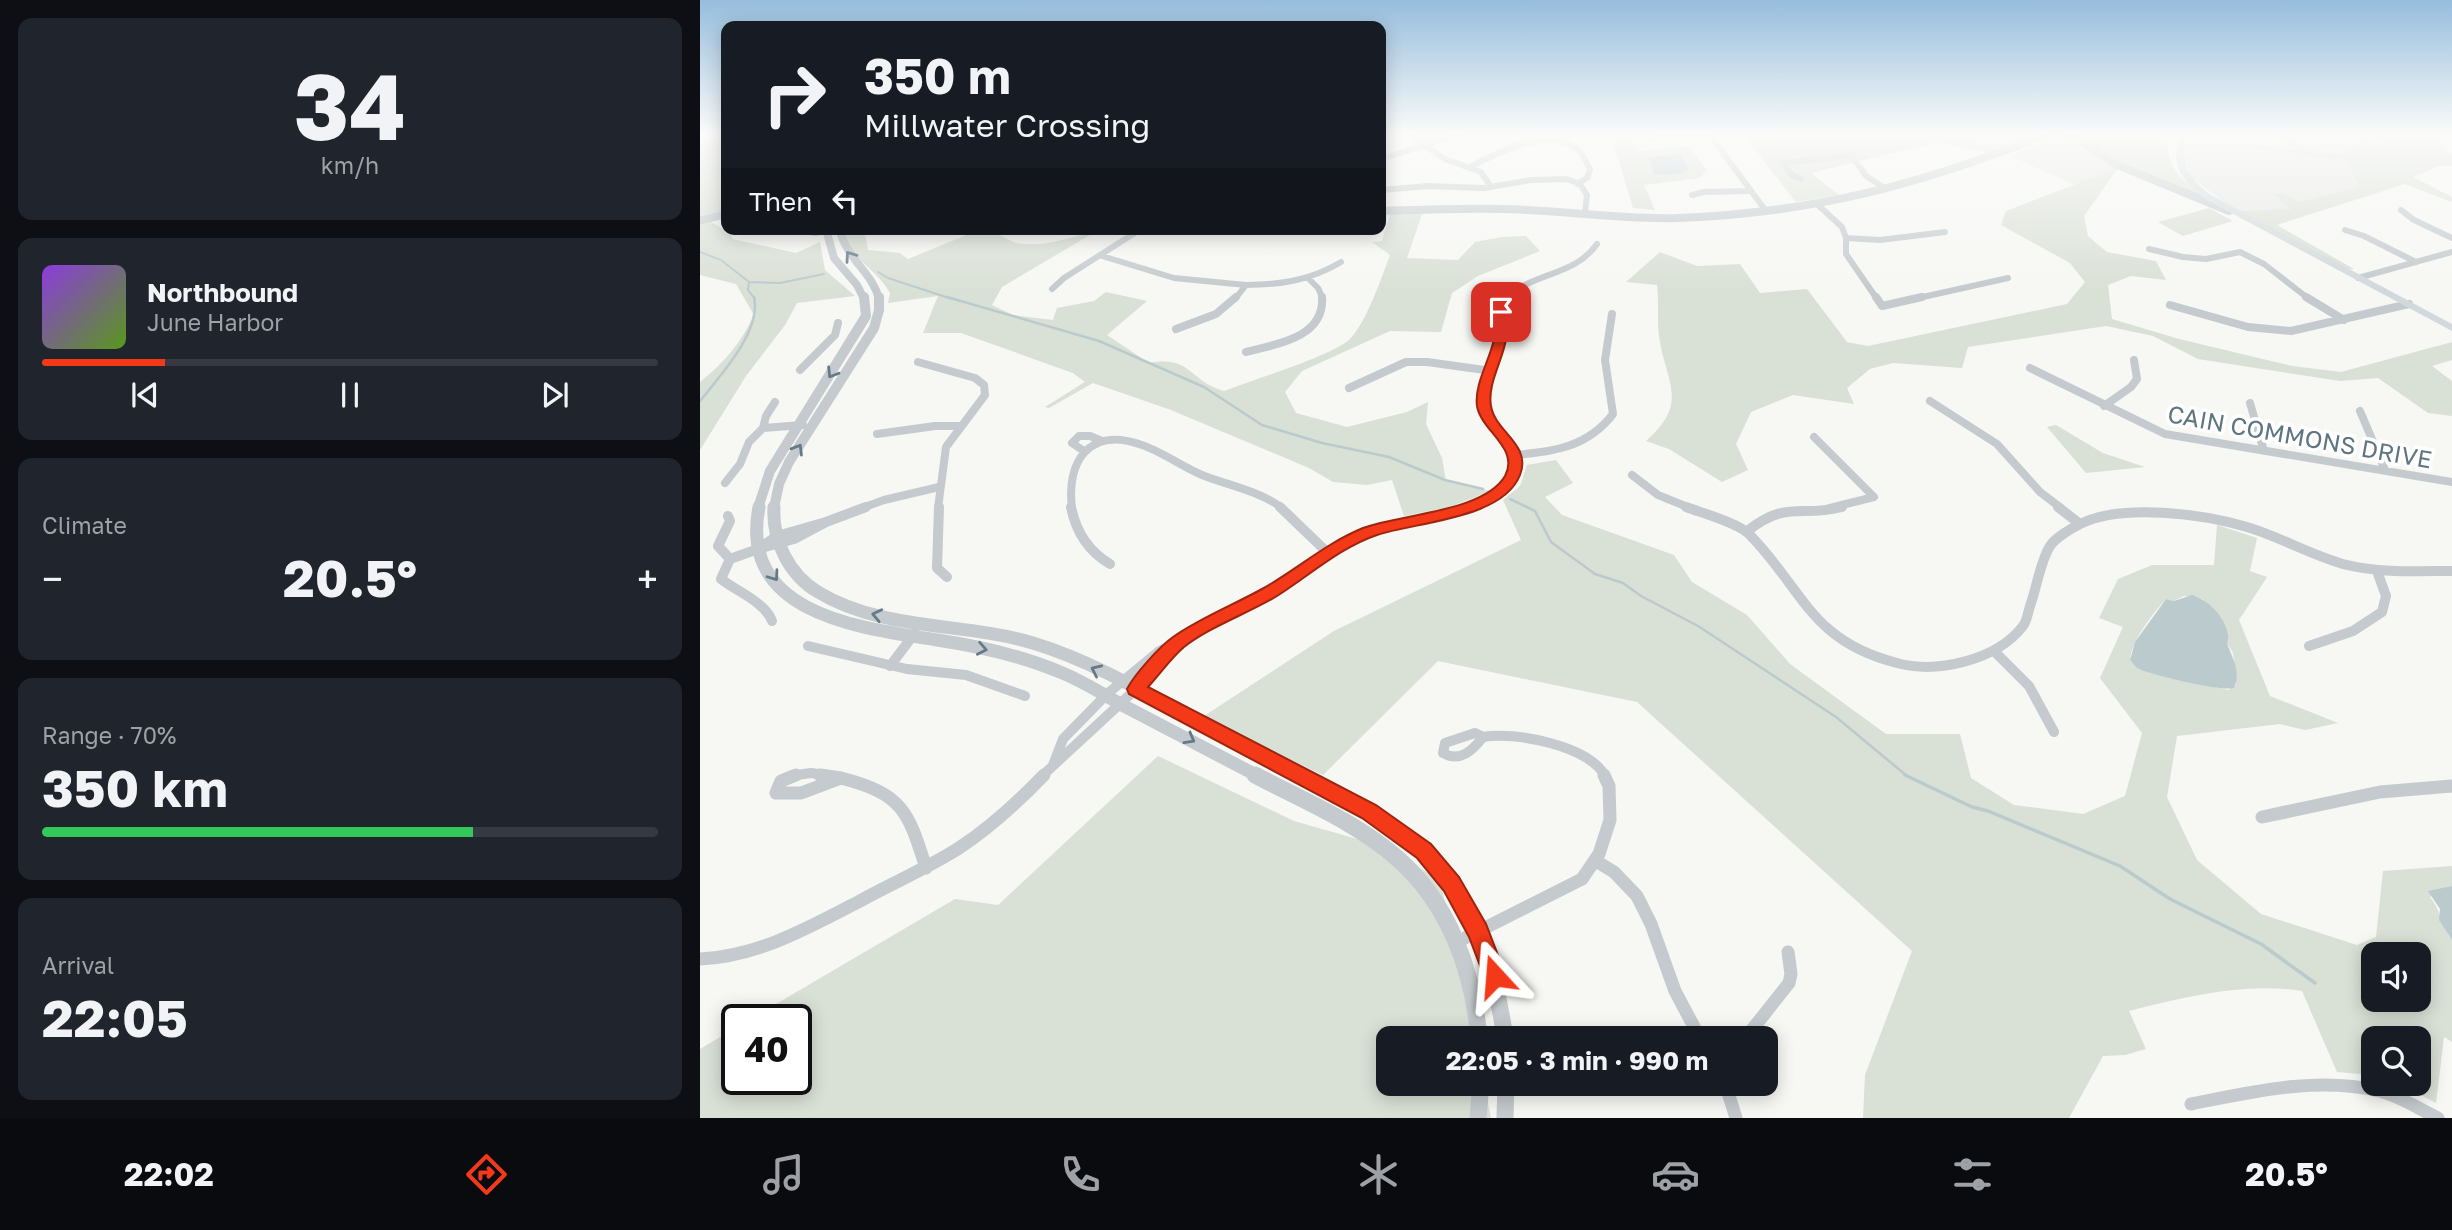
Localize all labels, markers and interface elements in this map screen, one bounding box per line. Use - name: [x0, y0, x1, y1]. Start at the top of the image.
- text: 350 m: [864, 46, 1011, 105]
- icon: right: [749, 49, 840, 140]
- text: 34: [294, 51, 406, 160]
- text: Millwater Crossing: [864, 106, 1150, 144]
- text: km/h: [321, 151, 379, 179]
- icon: left: [826, 182, 864, 220]
- text: Then: [749, 186, 812, 217]
- one-way arrow: [846, 251, 858, 264]
- text: Northbound: [147, 277, 298, 308]
- pin: [1471, 282, 1531, 342]
- icon: arrive: [1482, 293, 1520, 331]
- text: June Harbor: [147, 308, 283, 336]
- one-way arrow: [827, 365, 840, 378]
- icon: previous: [126, 376, 164, 414]
- icon: pause: [331, 376, 369, 414]
- icon: next: [536, 376, 574, 414]
- street label: CAIN COMMONS DRIVE: [2166, 398, 2434, 474]
- one-way arrow: [790, 444, 803, 457]
- text: Climate: [42, 511, 127, 539]
- text: 20.5°: [283, 546, 417, 608]
- text: −: [42, 556, 63, 601]
- text: +: [637, 556, 658, 601]
- one-way arrow: [766, 568, 778, 581]
- one-way arrow: [871, 608, 883, 623]
- one-way arrow: [976, 641, 988, 656]
- one-way arrow: [1091, 664, 1104, 678]
- text: Range · 70%: [42, 721, 176, 749]
- one-way arrow: [1182, 731, 1195, 744]
- text: 350 km: [42, 756, 228, 818]
- position arrow: [1458, 939, 1532, 1013]
- map controls: [2361, 942, 2431, 1096]
- button: sound: [2361, 942, 2431, 1012]
- text: Arrival: [42, 951, 114, 979]
- text: 22:05: [42, 986, 188, 1048]
- speed limit sign: 40: [721, 1004, 812, 1095]
- button: search: [2361, 1026, 2431, 1096]
- text: 22:05 · 3 min · 990 m: [1446, 1045, 1708, 1076]
- icon: directions: [462, 1150, 511, 1199]
- icon: music: [759, 1150, 808, 1199]
- icon: phone: [1056, 1150, 1105, 1199]
- icon: climate: [1354, 1150, 1403, 1199]
- icon: car: [1651, 1150, 1700, 1199]
- icon: filters: [1948, 1150, 1997, 1199]
- text: 22:02: [124, 1155, 214, 1193]
- text: 20.5°: [2245, 1155, 2328, 1193]

